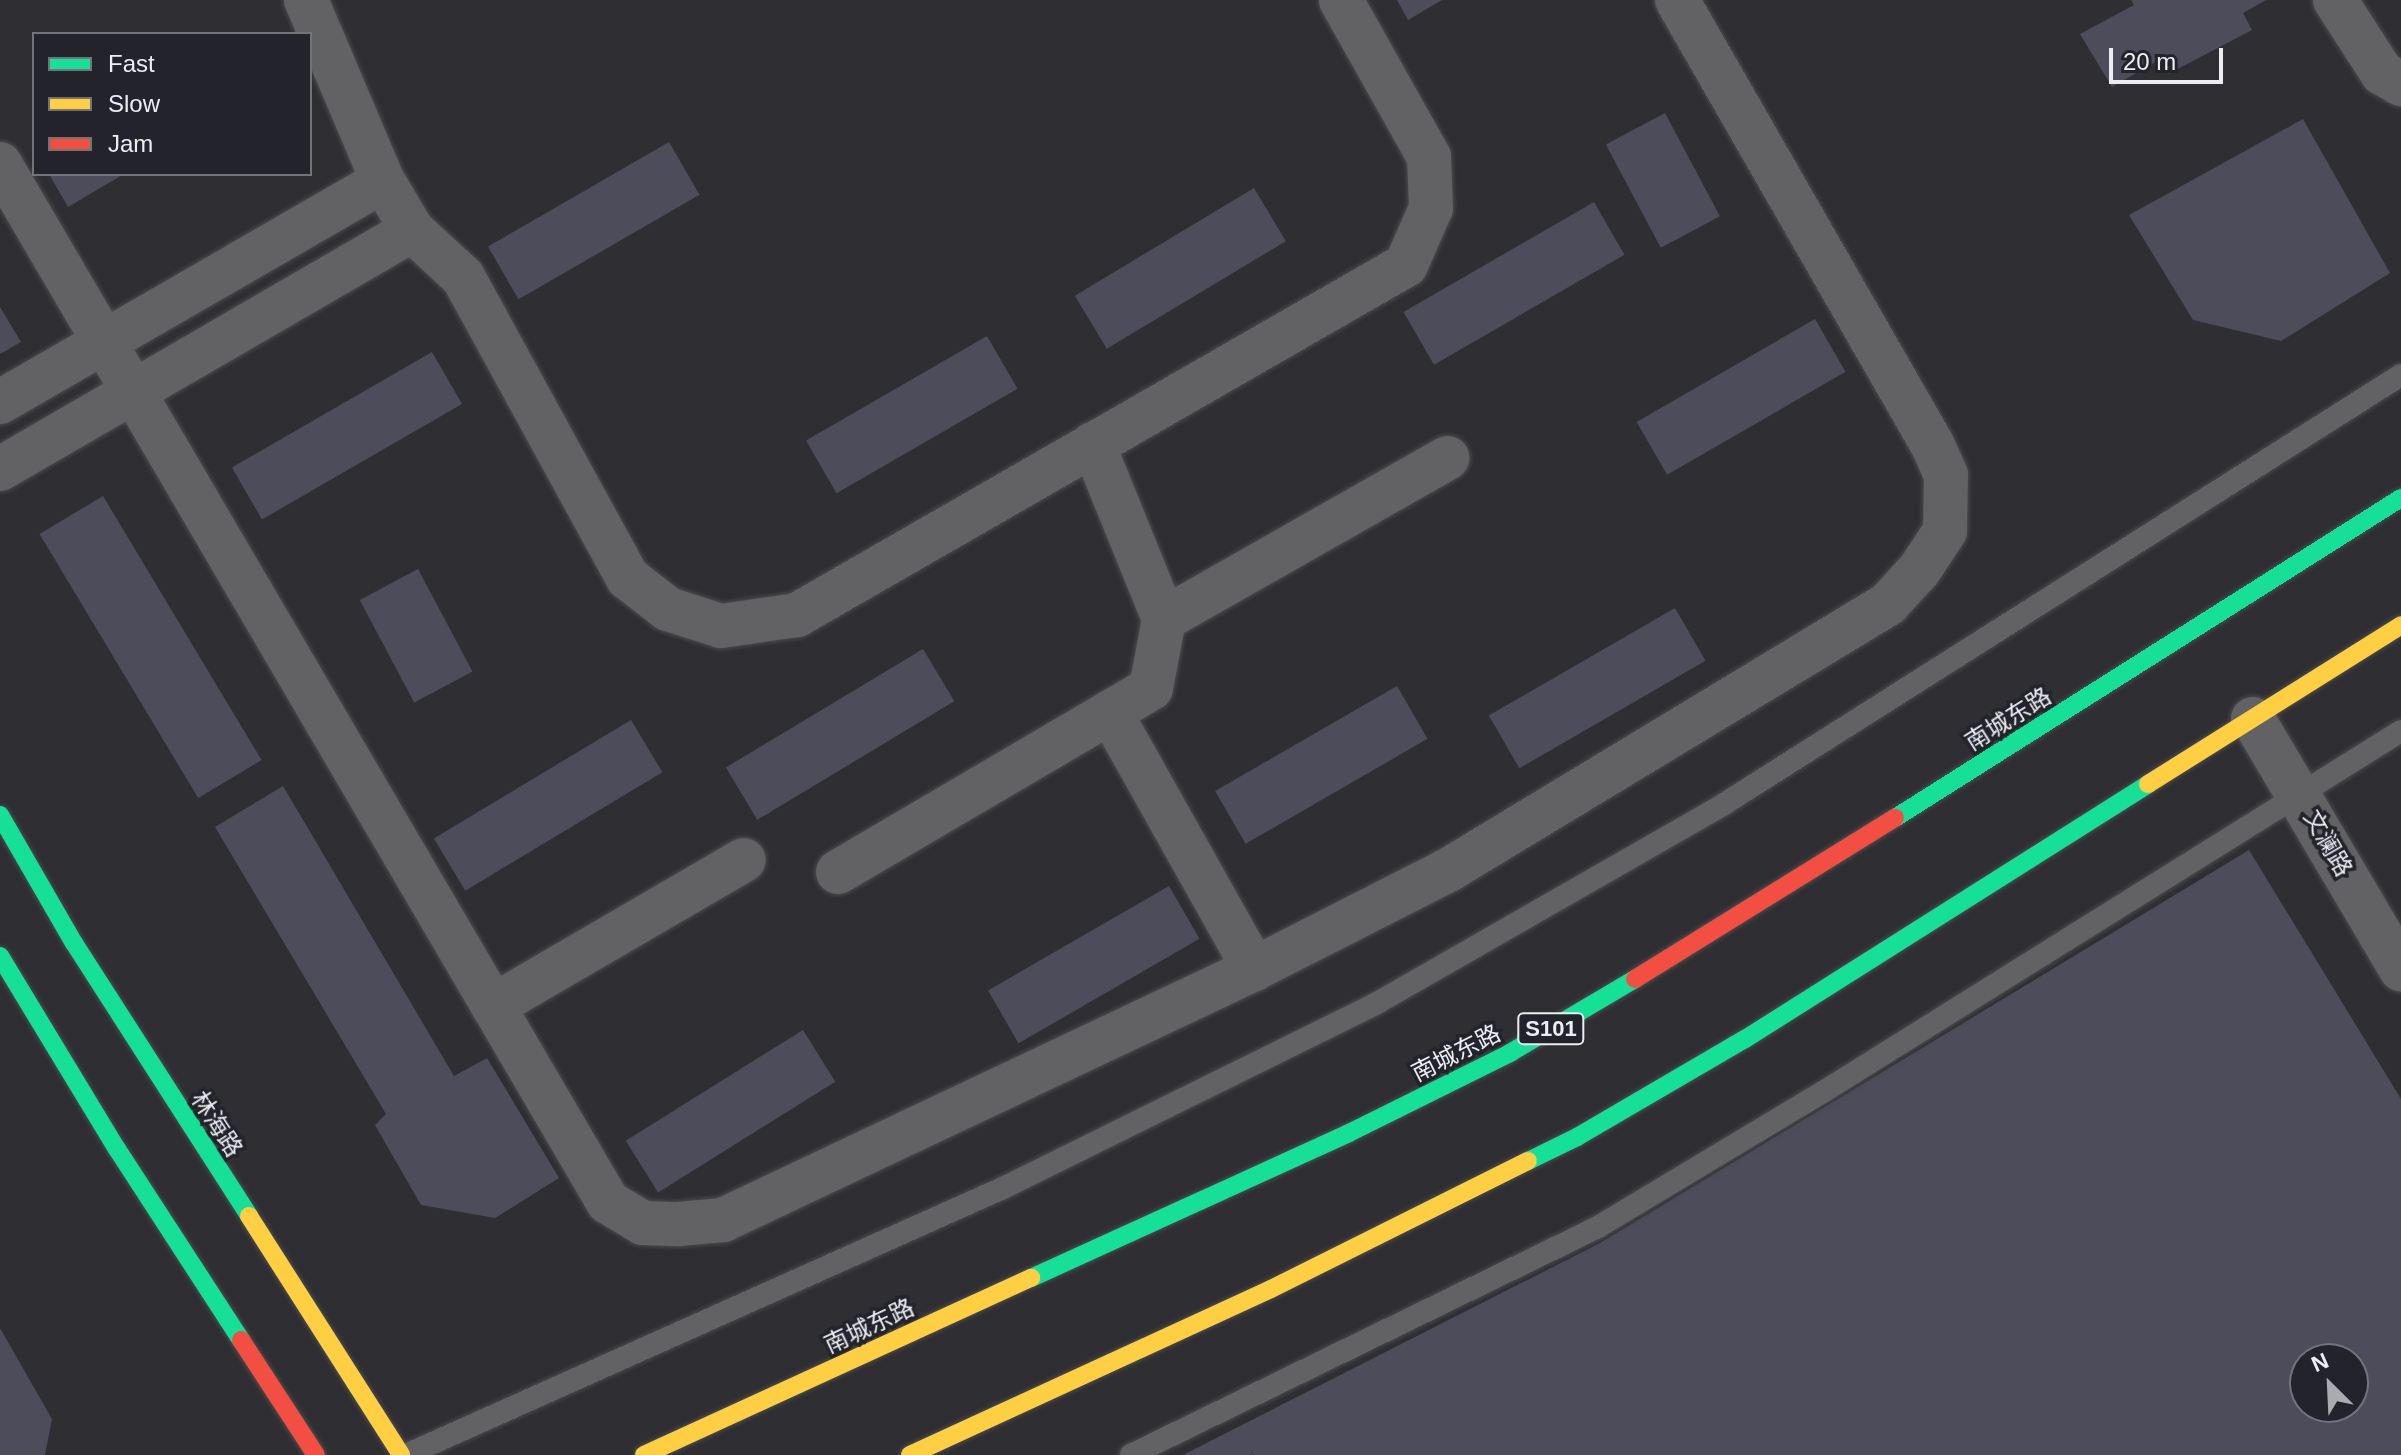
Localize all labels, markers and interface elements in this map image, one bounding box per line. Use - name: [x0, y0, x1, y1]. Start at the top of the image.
- legend: [32, 32, 312, 176]
- scale bar: [2113, 32, 2227, 82]
- text: 20 m: [2123, 48, 2176, 75]
- text: Fast: [108, 50, 155, 77]
- text: Slow: [108, 90, 160, 117]
- text: Jam: [108, 130, 153, 157]
- street label: 南城东路: [1960, 681, 2056, 757]
- street label: 文澜路: [2298, 805, 2358, 881]
- road number: S101: [1517, 1011, 1585, 1047]
- street label: 南城东路: [1407, 1018, 1505, 1088]
- street label: 林海路: [185, 1086, 249, 1162]
- street label: 南城东路: [819, 1293, 919, 1359]
- north arrow: [2289, 1343, 2369, 1423]
- text: N: [2307, 1348, 2332, 1377]

